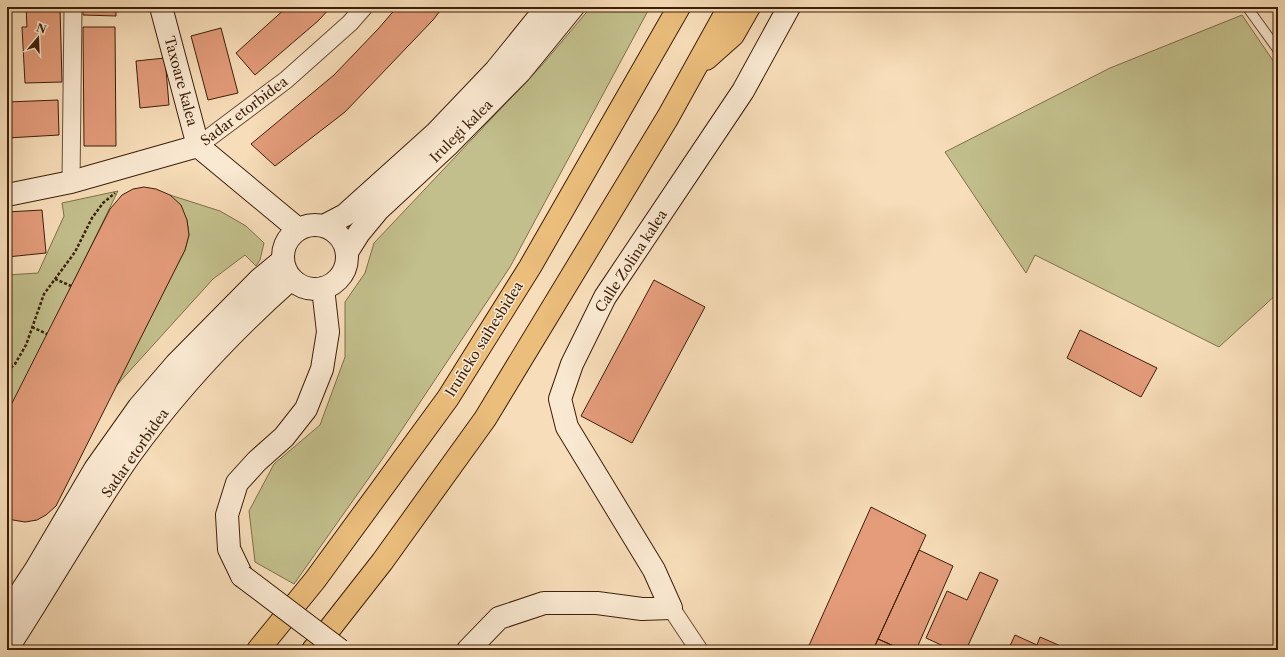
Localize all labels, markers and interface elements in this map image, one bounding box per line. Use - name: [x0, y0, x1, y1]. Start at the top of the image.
- north arrow: [18, 18, 58, 58]
- text: N: [34, 20, 48, 37]
- street label: Taxoare kalea: [160, 34, 202, 128]
- street label: Sadar etorbidea: [197, 72, 292, 150]
- street label: Irulegi kalea: [426, 95, 497, 166]
- street label: Calle Zolina kalea: [591, 206, 671, 316]
- street label: Iruñeko saihesbidea: [441, 277, 527, 400]
- street label: Sadar etorbidea: [98, 404, 173, 501]

